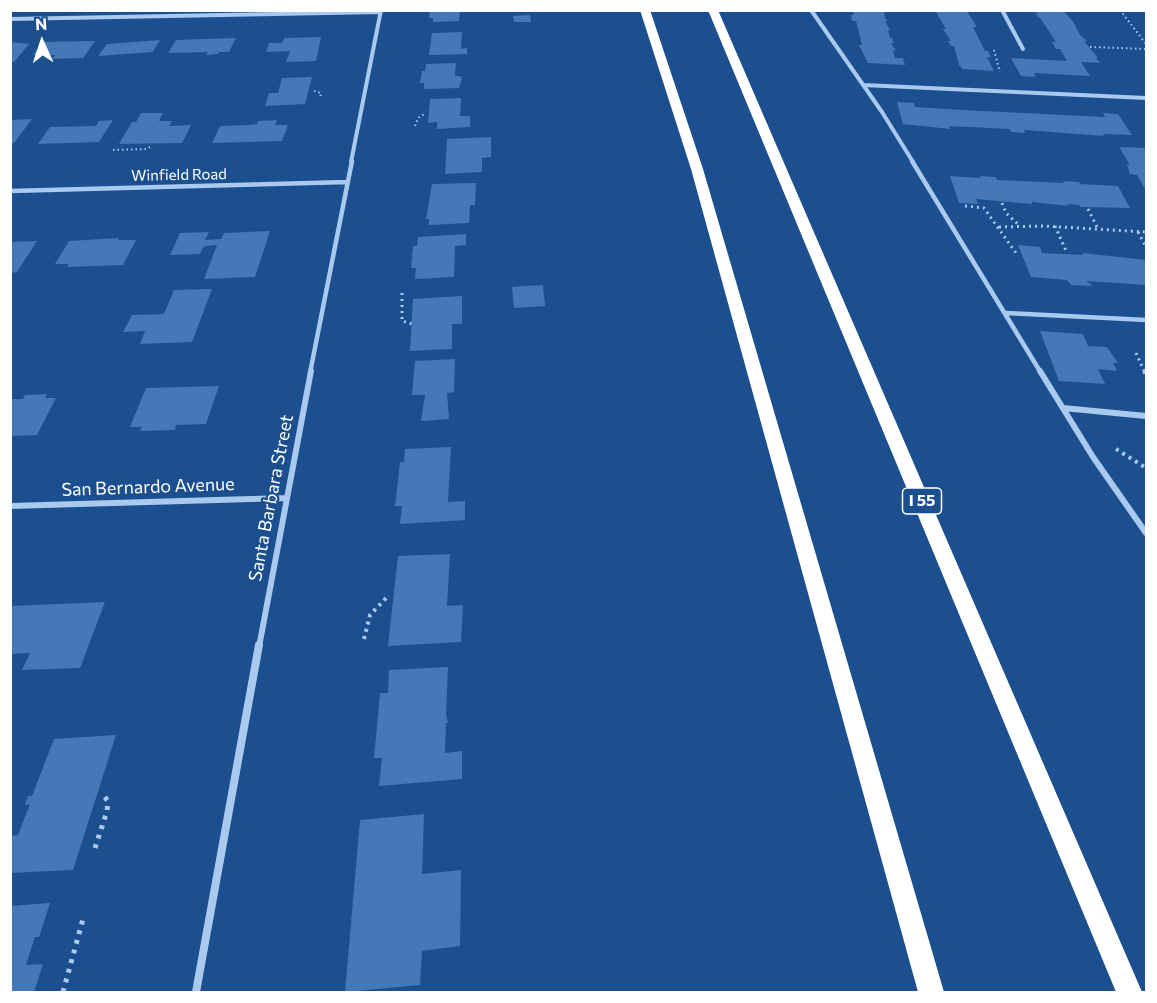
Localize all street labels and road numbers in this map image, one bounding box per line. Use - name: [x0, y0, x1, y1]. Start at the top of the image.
- street label: Winfield Road: [131, 165, 227, 185]
- street label: Santa Barbara Street: [244, 413, 298, 583]
- street label: San Bernardo Avenue: [61, 473, 235, 501]
- road number: I 55: [902, 488, 942, 514]

